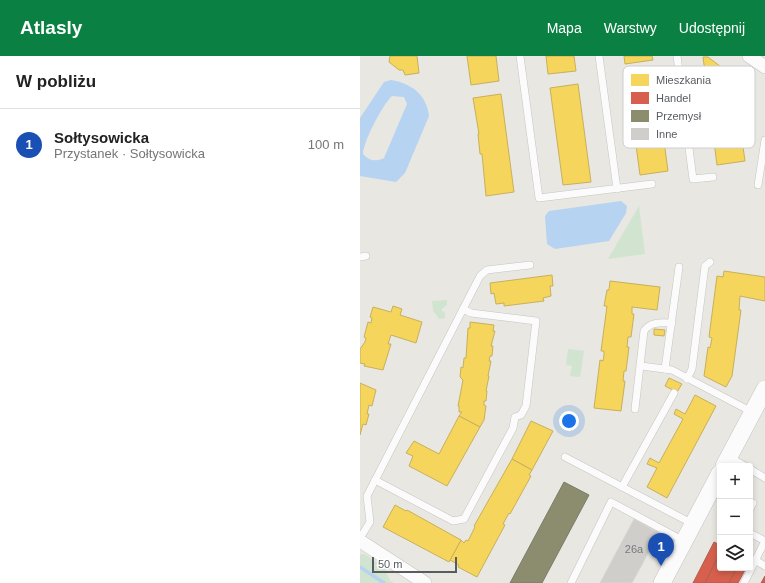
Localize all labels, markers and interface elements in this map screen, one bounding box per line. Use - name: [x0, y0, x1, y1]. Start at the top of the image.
- text: Atlasly: [20, 17, 82, 38]
- text: Mapa: [547, 20, 582, 36]
- text: Warstwy: [604, 20, 657, 36]
- text: Udostępnij: [679, 20, 745, 36]
- legend: [623, 66, 755, 148]
- text: W pobliżu: [16, 72, 96, 91]
- text: Mieszkania: [656, 74, 712, 86]
- text: Handel: [656, 92, 691, 104]
- text: Przemysł: [656, 110, 702, 122]
- text: Inne: [656, 128, 677, 140]
- text: Sołtysowicka: [54, 129, 149, 146]
- text: 1: [25, 137, 33, 152]
- text: 100 m: [308, 137, 344, 152]
- text: Przystanek · Sołtysowicka: [54, 146, 205, 161]
- your location: [559, 411, 579, 431]
- map controls: [717, 463, 753, 571]
- button: +: [717, 463, 753, 499]
- button: −: [717, 499, 753, 535]
- pin: 1: [648, 533, 674, 566]
- button: layers: [717, 535, 753, 571]
- house number: 26a: [625, 543, 644, 555]
- scale bar: [372, 555, 457, 574]
- text: 50 m: [378, 558, 402, 570]

